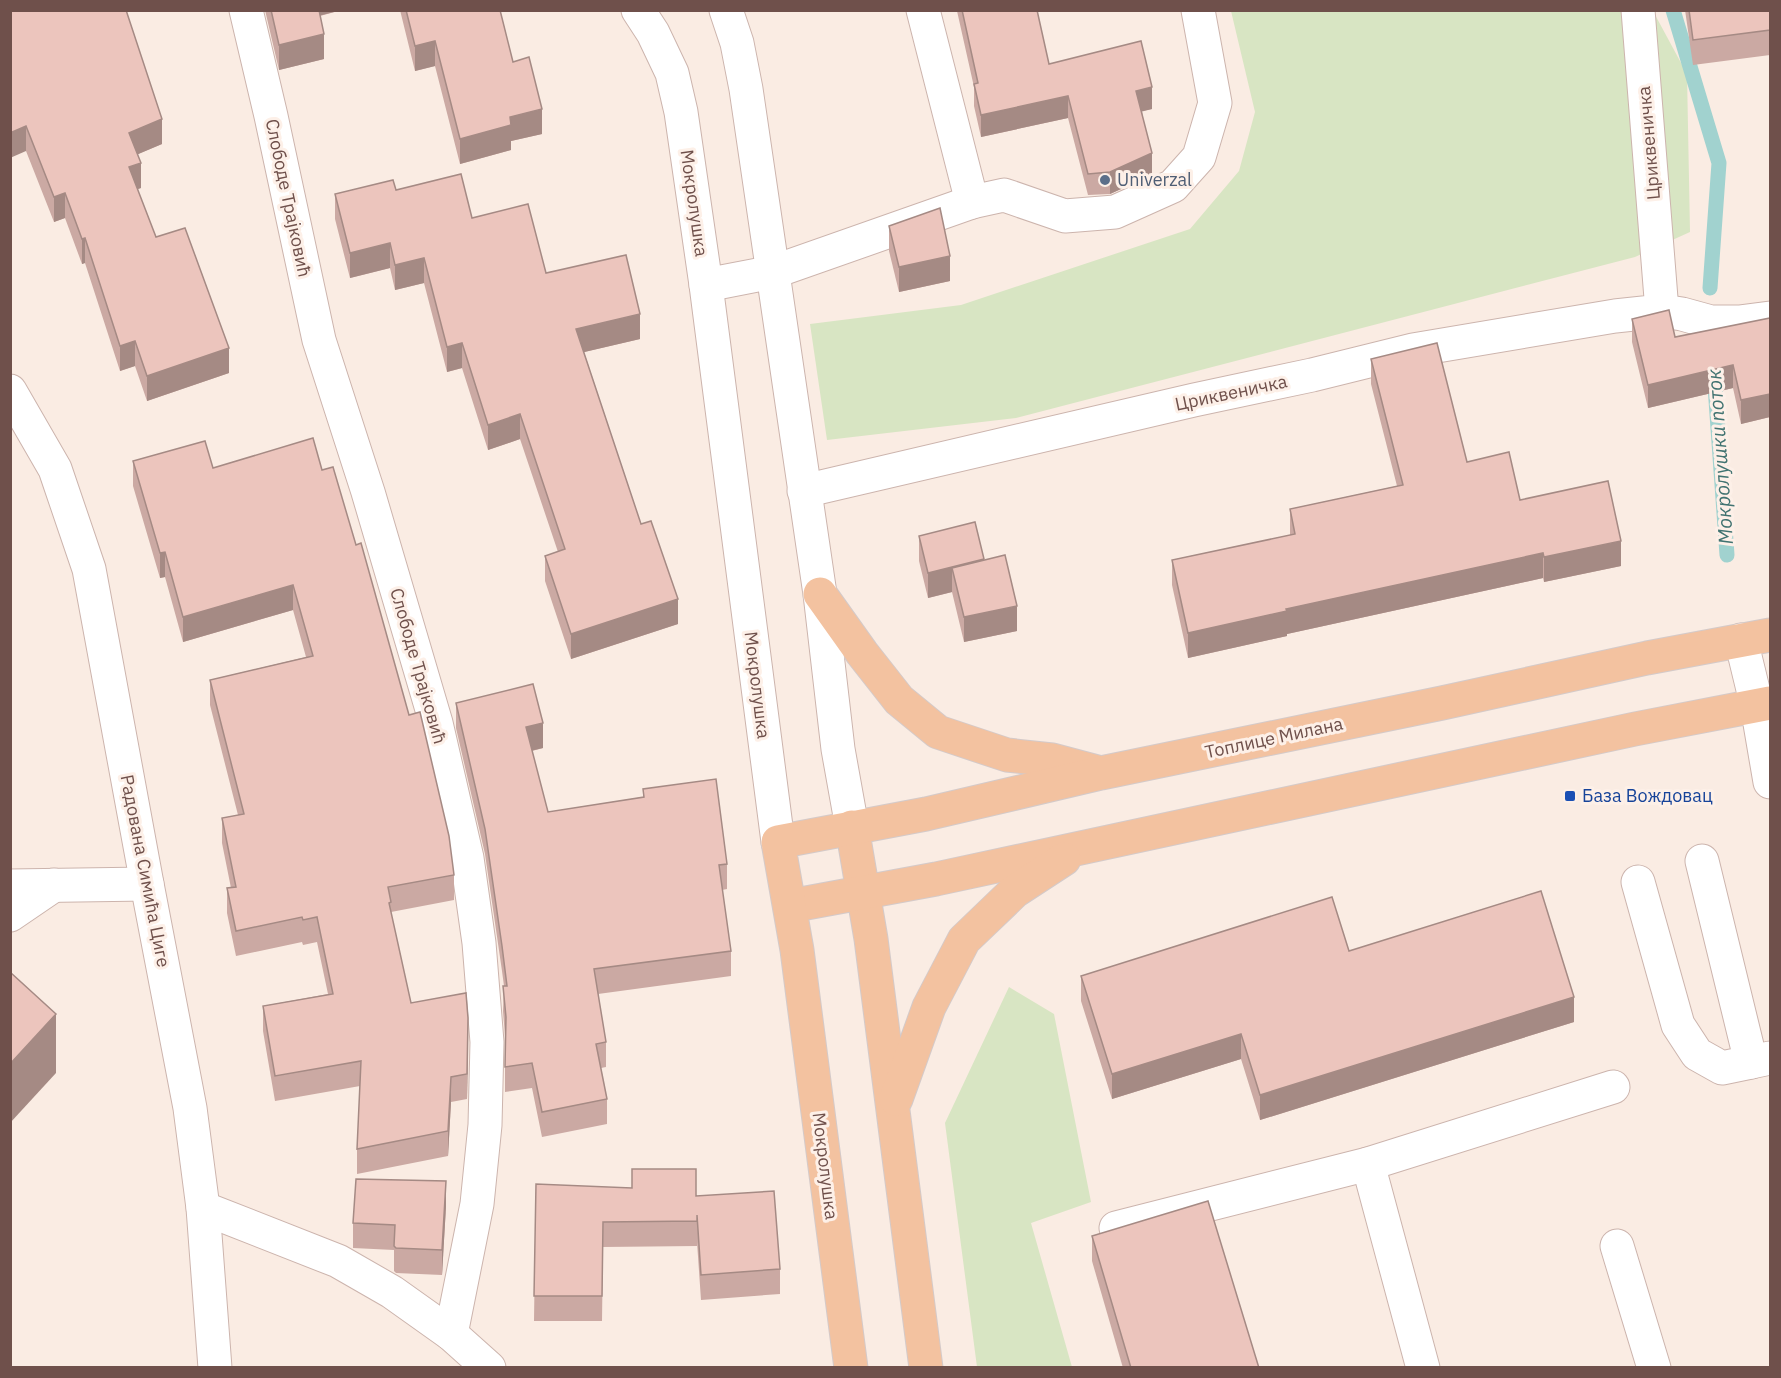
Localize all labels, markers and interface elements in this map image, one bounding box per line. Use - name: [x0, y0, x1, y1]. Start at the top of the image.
- street label: Цриквеничка: [1632, 85, 1665, 201]
- street label: Слободе Трајковић: [260, 117, 316, 279]
- street label: Мокролушка: [676, 148, 713, 258]
- place label: Univerzal: [1117, 168, 1192, 191]
- marker: Univerzal: [1098, 173, 1112, 187]
- water label: Мокролушки поток: [1700, 368, 1739, 546]
- street label: Цриквеничка: [1173, 369, 1289, 416]
- street label: Слободе Трајковић: [385, 585, 452, 746]
- street label: Мокролушка: [740, 630, 776, 740]
- street label: Топлице Милана: [1203, 712, 1345, 763]
- street label: Радована Симића Циге: [116, 773, 175, 969]
- place label: База Вождовац: [1582, 784, 1713, 807]
- marker: База Вождовац: [1563, 789, 1577, 803]
- street label: Мокролушка: [808, 1111, 844, 1221]

